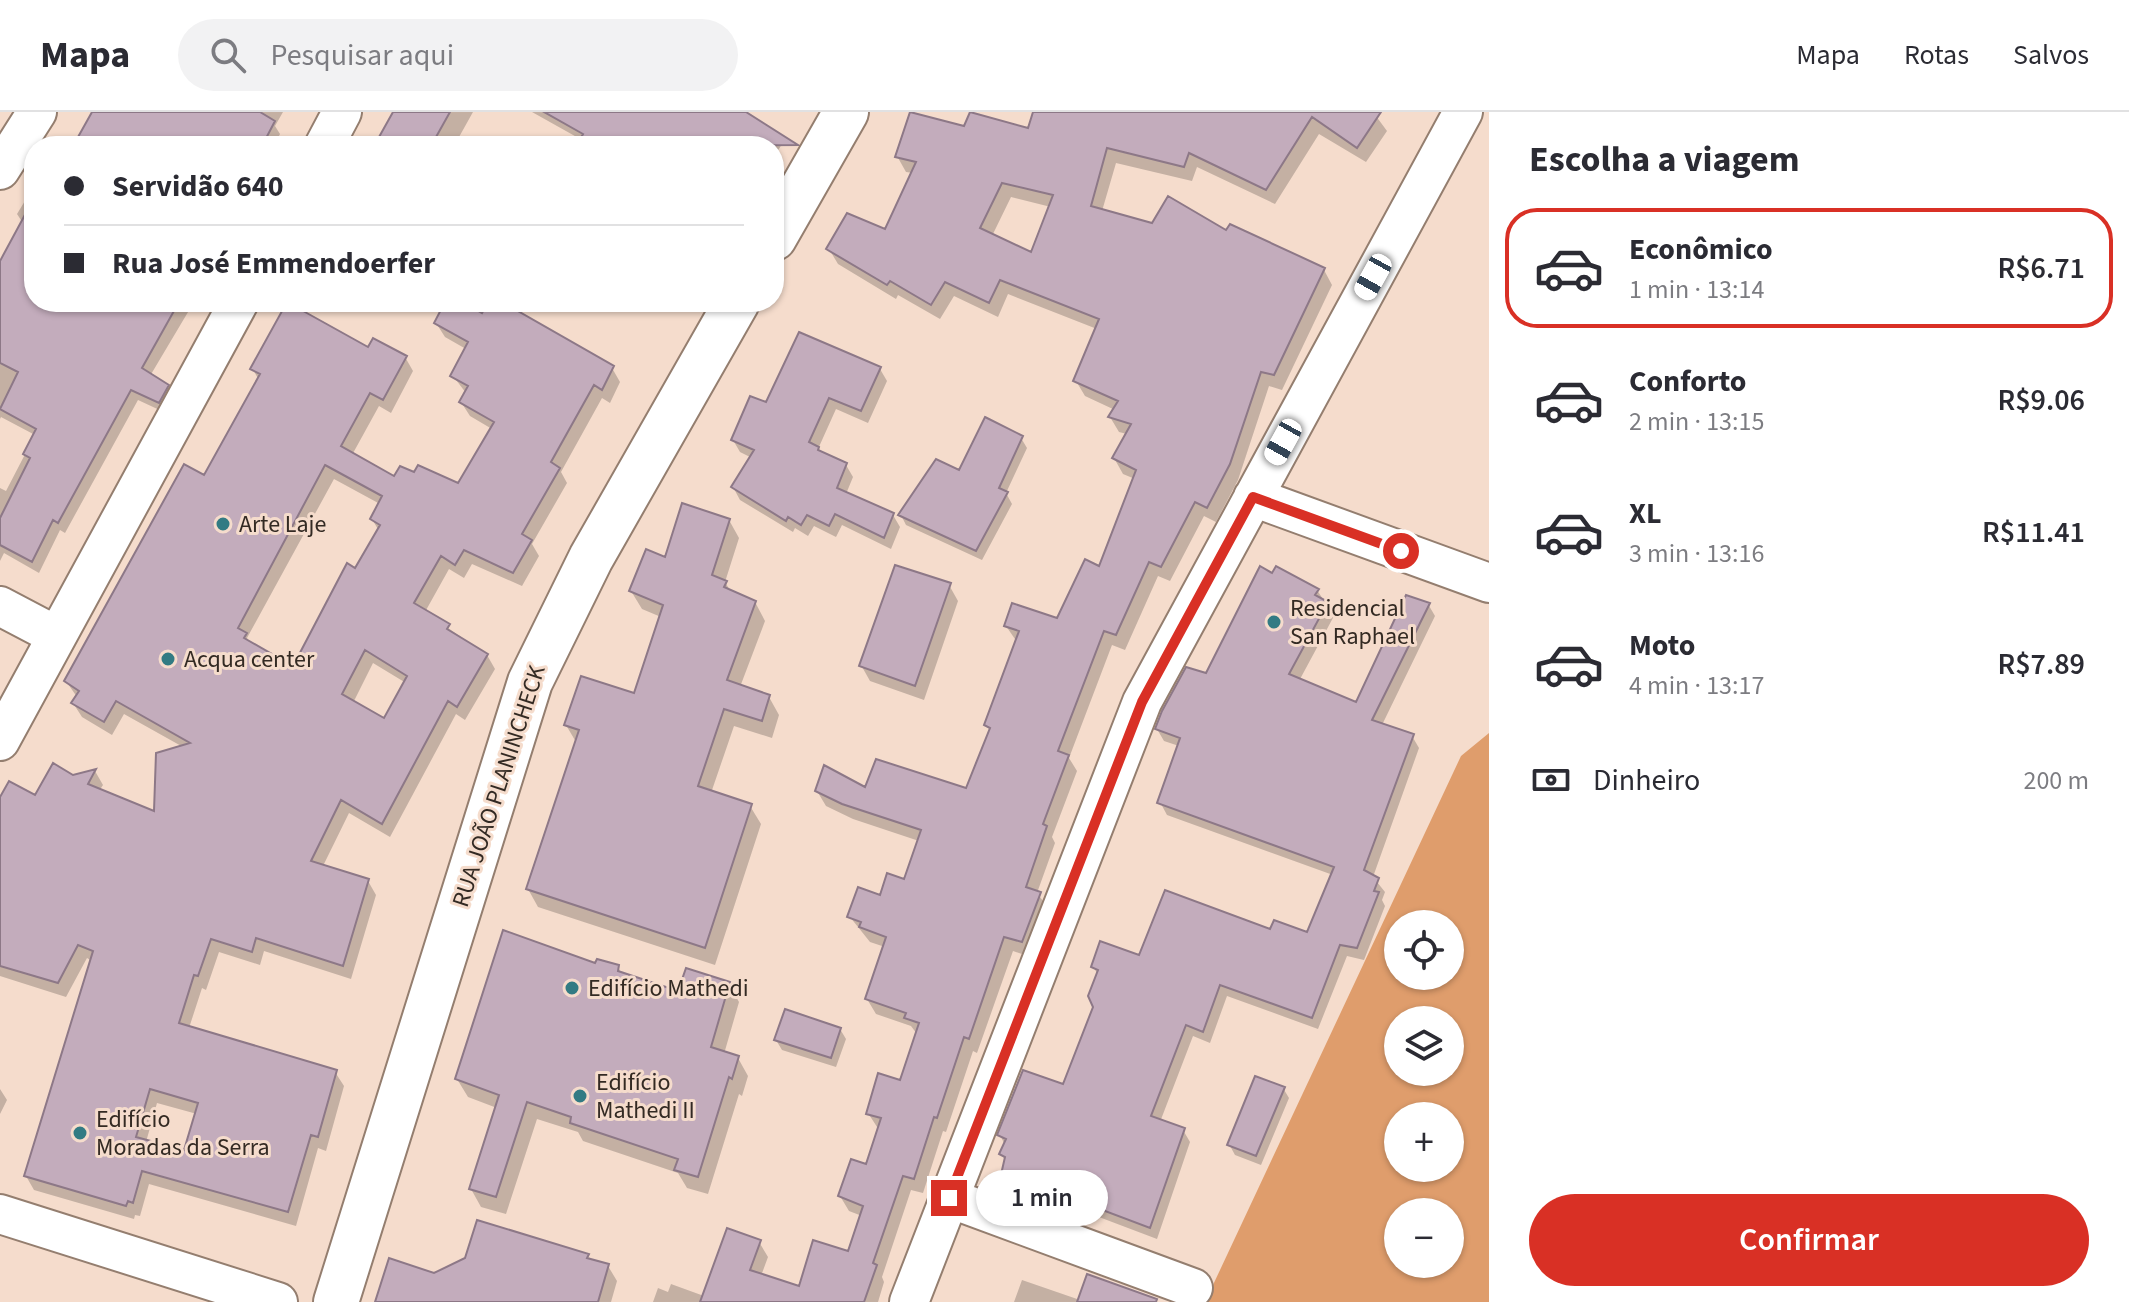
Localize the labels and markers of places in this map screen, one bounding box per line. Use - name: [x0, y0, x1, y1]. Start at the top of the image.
- place label: Arte Laje: [239, 507, 326, 542]
- marker: Arte Laje: [214, 515, 232, 533]
- place label: Residencial San Raphael: [1290, 591, 1415, 654]
- marker: Residencial San Raphael: [1265, 613, 1283, 631]
- place label: Acqua center: [184, 642, 315, 677]
- marker: Acqua center: [159, 650, 177, 668]
- place label: Edifício Mathedi: [588, 971, 749, 1006]
- marker: Edifício Mathedi: [563, 979, 581, 997]
- place label: Edifício Mathedi II: [596, 1065, 695, 1128]
- marker: Edifício Mathedi II: [571, 1087, 589, 1105]
- place label: Edifício Moradas da Serra: [96, 1102, 270, 1165]
- marker: Edifício Moradas da Serra: [71, 1124, 89, 1142]

